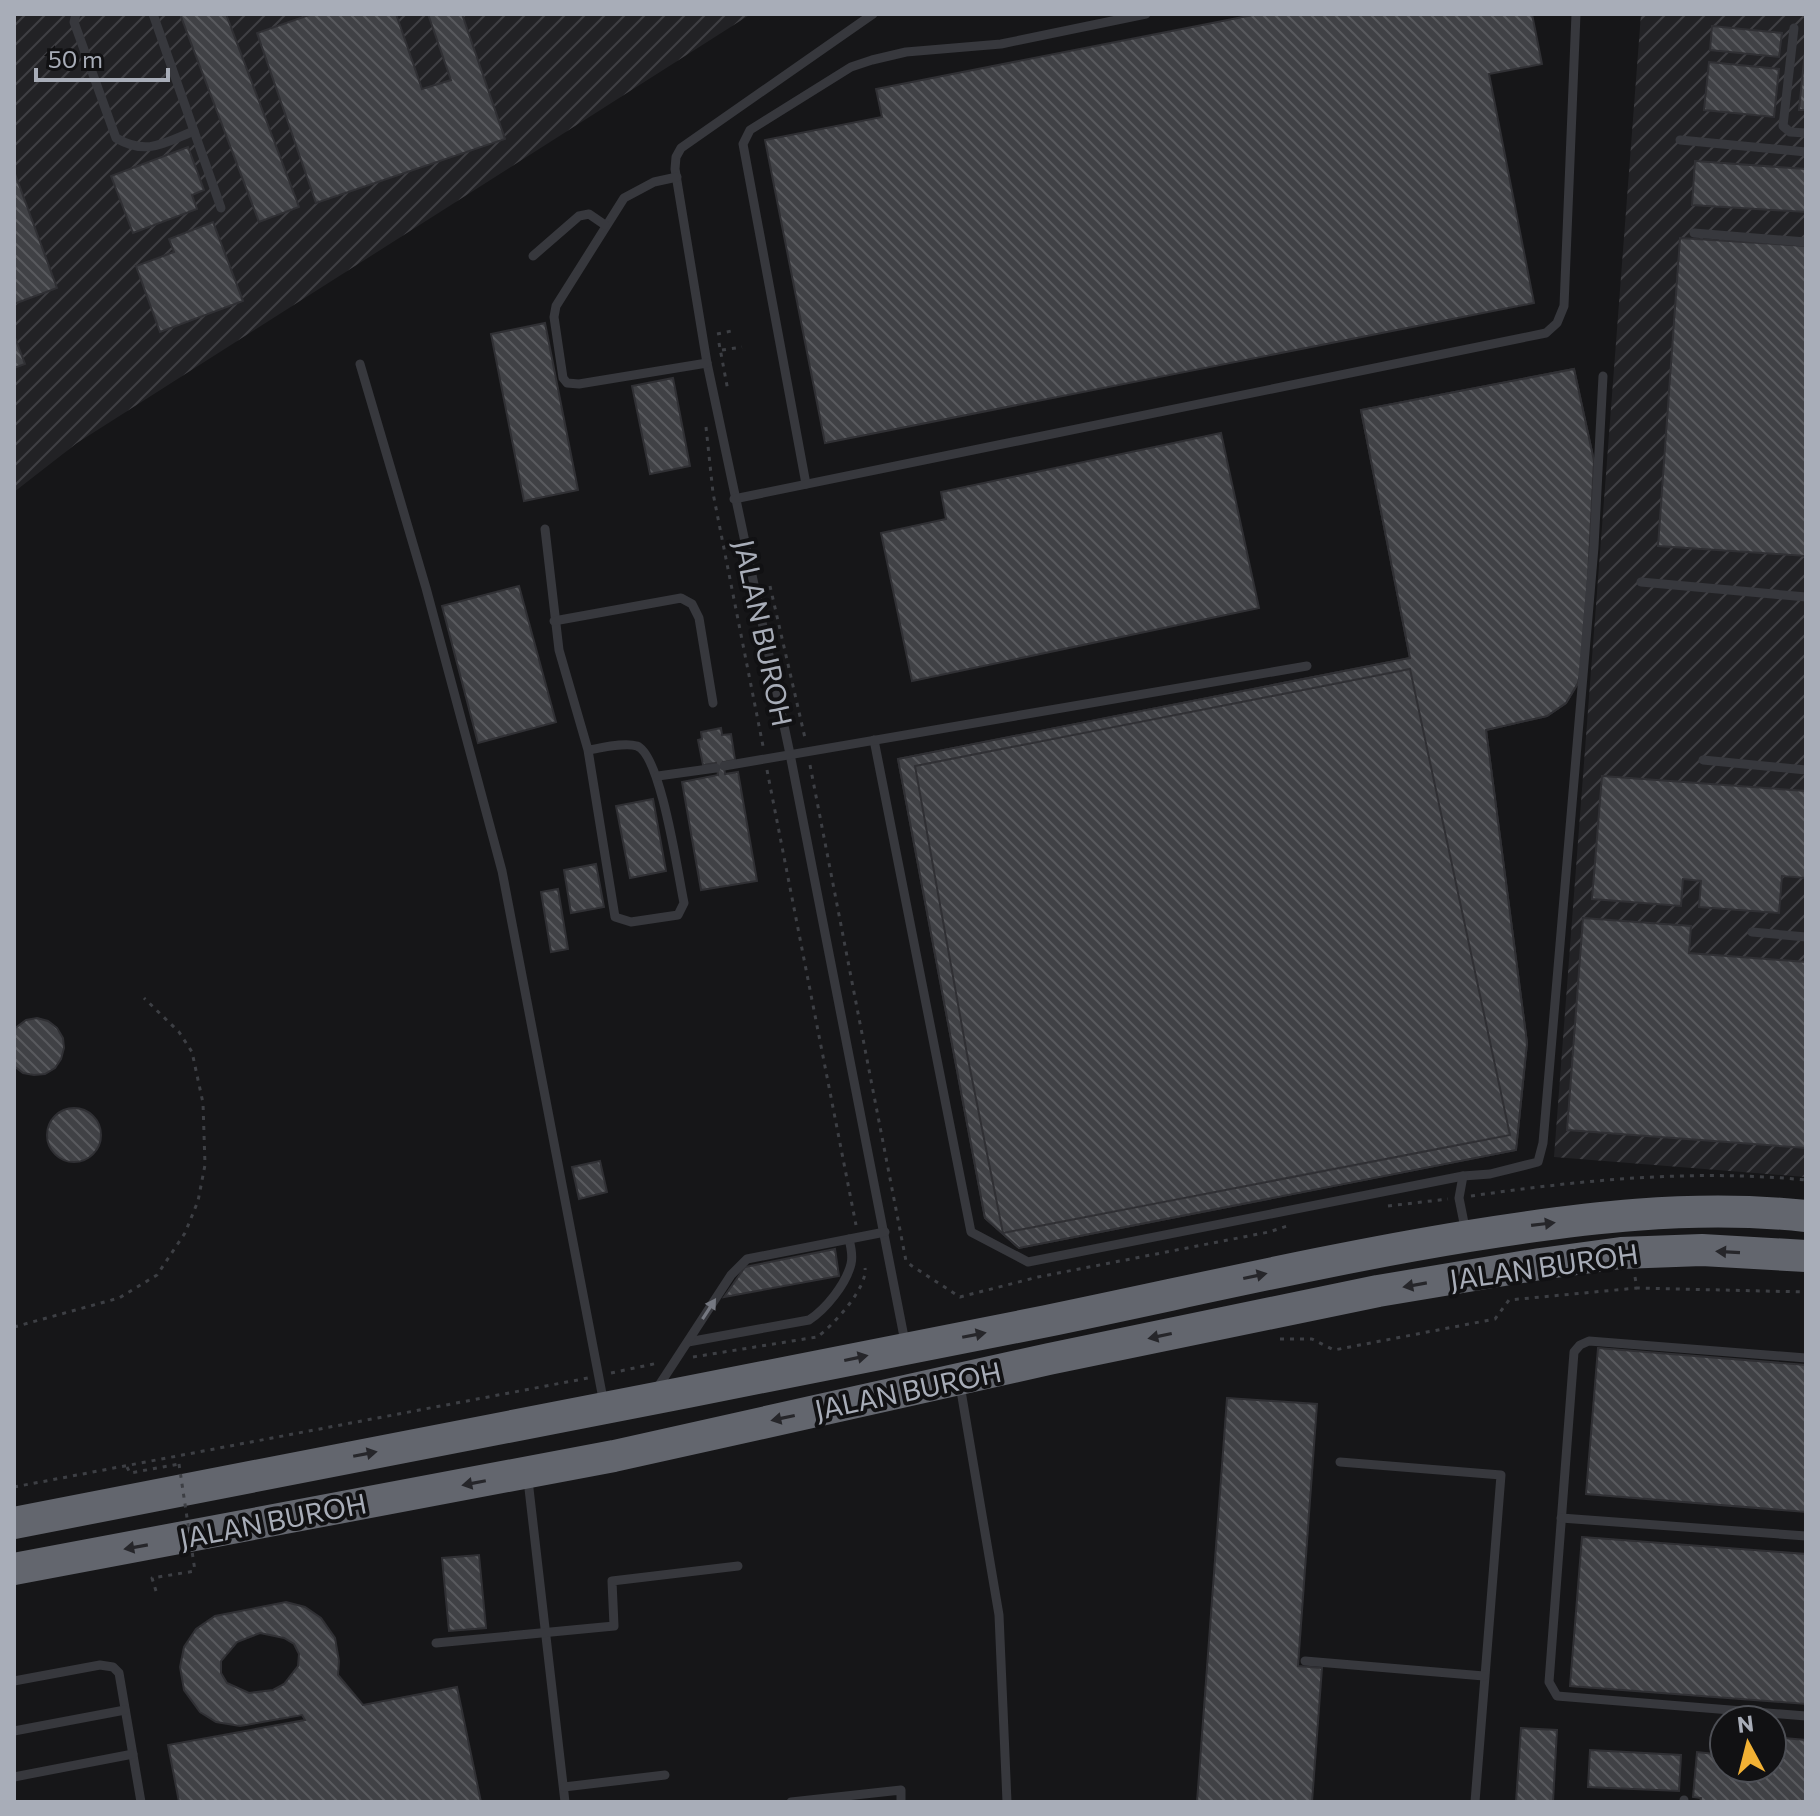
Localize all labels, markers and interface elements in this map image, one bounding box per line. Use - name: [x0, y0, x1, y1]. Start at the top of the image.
- scale bar: [36, 32, 168, 82]
- text: 50 m: [48, 44, 103, 73]
- street label: JALAN BUROH: [728, 536, 800, 729]
- one-way arrow: [1531, 1217, 1556, 1230]
- street label: JALAN BUROH: [1447, 1236, 1640, 1296]
- one-way arrow: [1715, 1245, 1740, 1258]
- one-way arrow: [1243, 1269, 1268, 1281]
- one-way arrow: [1402, 1279, 1427, 1292]
- one-way arrow: [701, 1299, 716, 1320]
- one-way arrow: [962, 1328, 987, 1340]
- one-way arrow: [1147, 1330, 1172, 1343]
- one-way arrow: [844, 1351, 869, 1364]
- street label: JALAN BUROH: [811, 1354, 1004, 1426]
- one-way arrow: [771, 1412, 796, 1425]
- one-way arrow: [353, 1448, 378, 1460]
- one-way arrow: [461, 1477, 486, 1489]
- street label: JALAN BUROH: [176, 1485, 369, 1555]
- one-way arrow: [123, 1541, 148, 1554]
- north arrow: [1708, 1704, 1788, 1784]
- text: N: [1736, 1709, 1755, 1738]

